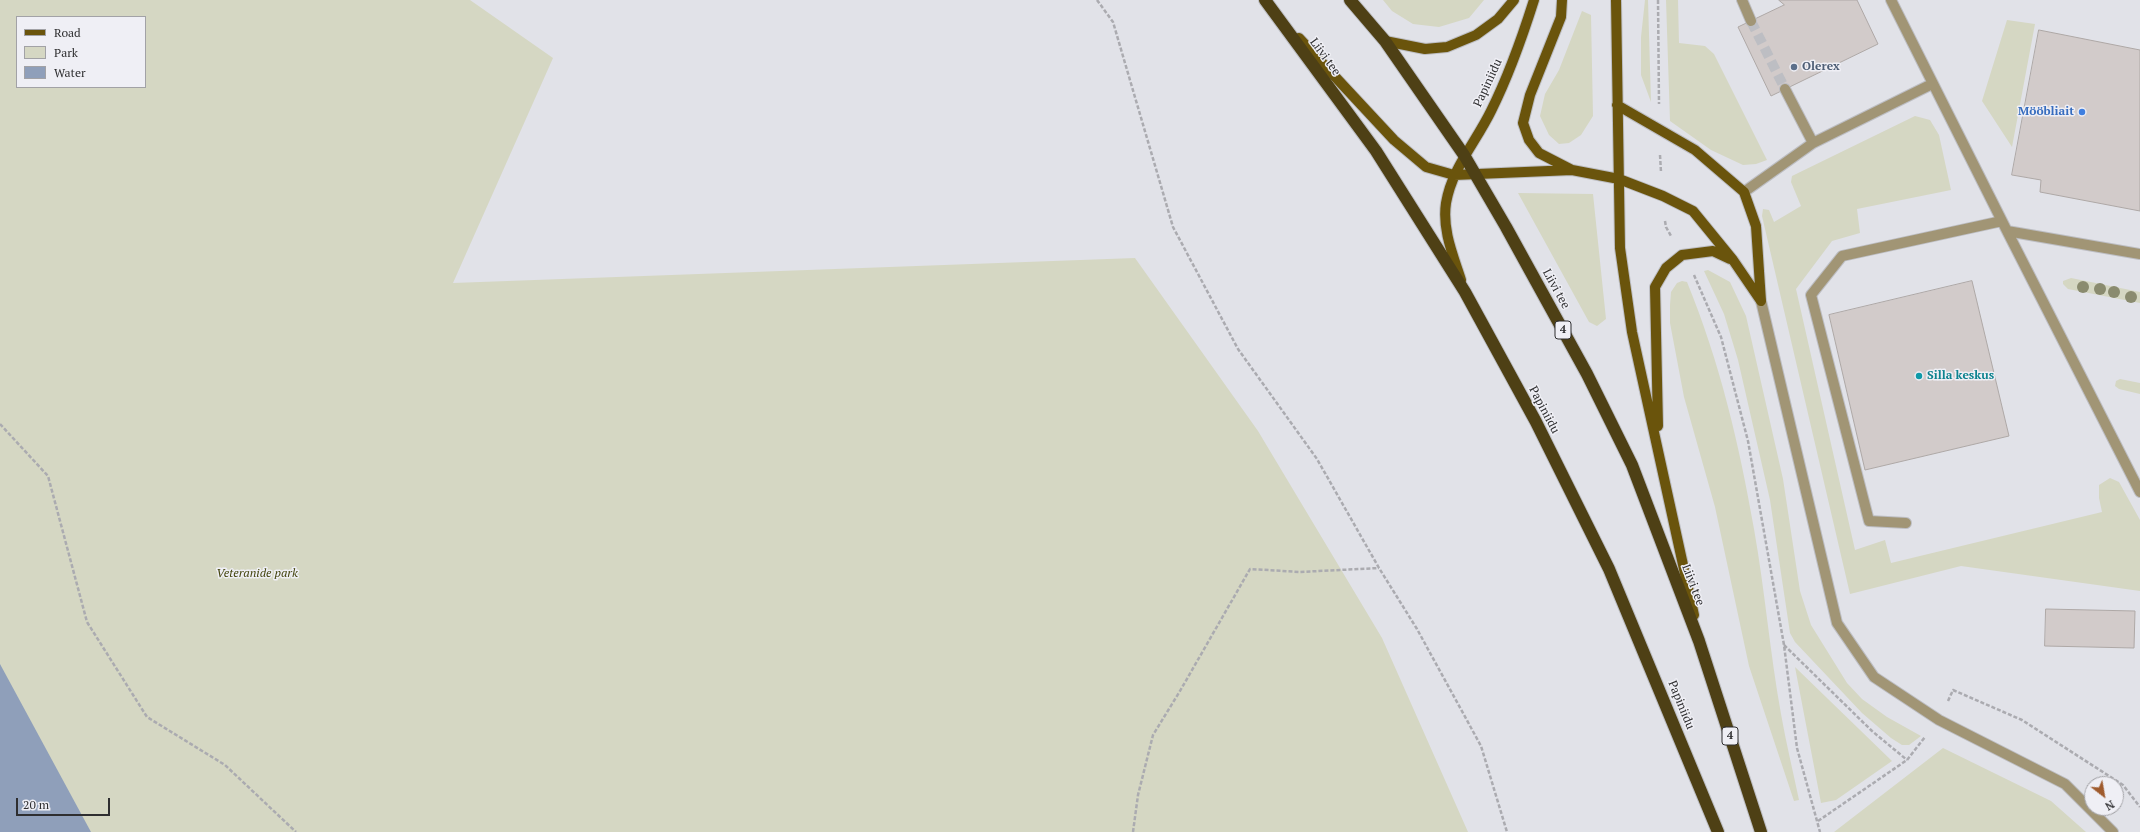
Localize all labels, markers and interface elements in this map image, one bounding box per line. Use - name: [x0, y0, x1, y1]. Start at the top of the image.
- legend: [16, 16, 146, 88]
- text: Road: [54, 25, 81, 40]
- street label: Liivi tee: [1307, 35, 1343, 79]
- text: Park: [54, 45, 78, 60]
- street label: Papiniidu: [1471, 57, 1505, 109]
- place label: Olerex: [1802, 60, 1840, 74]
- marker: Olerex: [1789, 62, 1799, 72]
- text: Water: [54, 65, 86, 80]
- place label: Mööbliait: [2018, 105, 2074, 119]
- marker: Mööbliait: [2077, 107, 2087, 117]
- street label: Liivi tee: [1539, 267, 1573, 311]
- road number: 4: [1555, 321, 1571, 339]
- place label: Silla keskus: [1927, 369, 1994, 383]
- marker: Silla keskus: [1914, 371, 1924, 381]
- street label: Papiniidu: [1526, 384, 1562, 436]
- street label: Liivi tee: [1679, 562, 1707, 608]
- park label: Veteranide park: [216, 567, 298, 581]
- street label: Papiniidu: [1665, 678, 1697, 732]
- road number: 4: [1722, 727, 1738, 745]
- north arrow: [2084, 776, 2124, 816]
- scale bar: [18, 790, 112, 816]
- text: 20 m: [23, 797, 49, 812]
- text: N: [2102, 797, 2117, 814]

